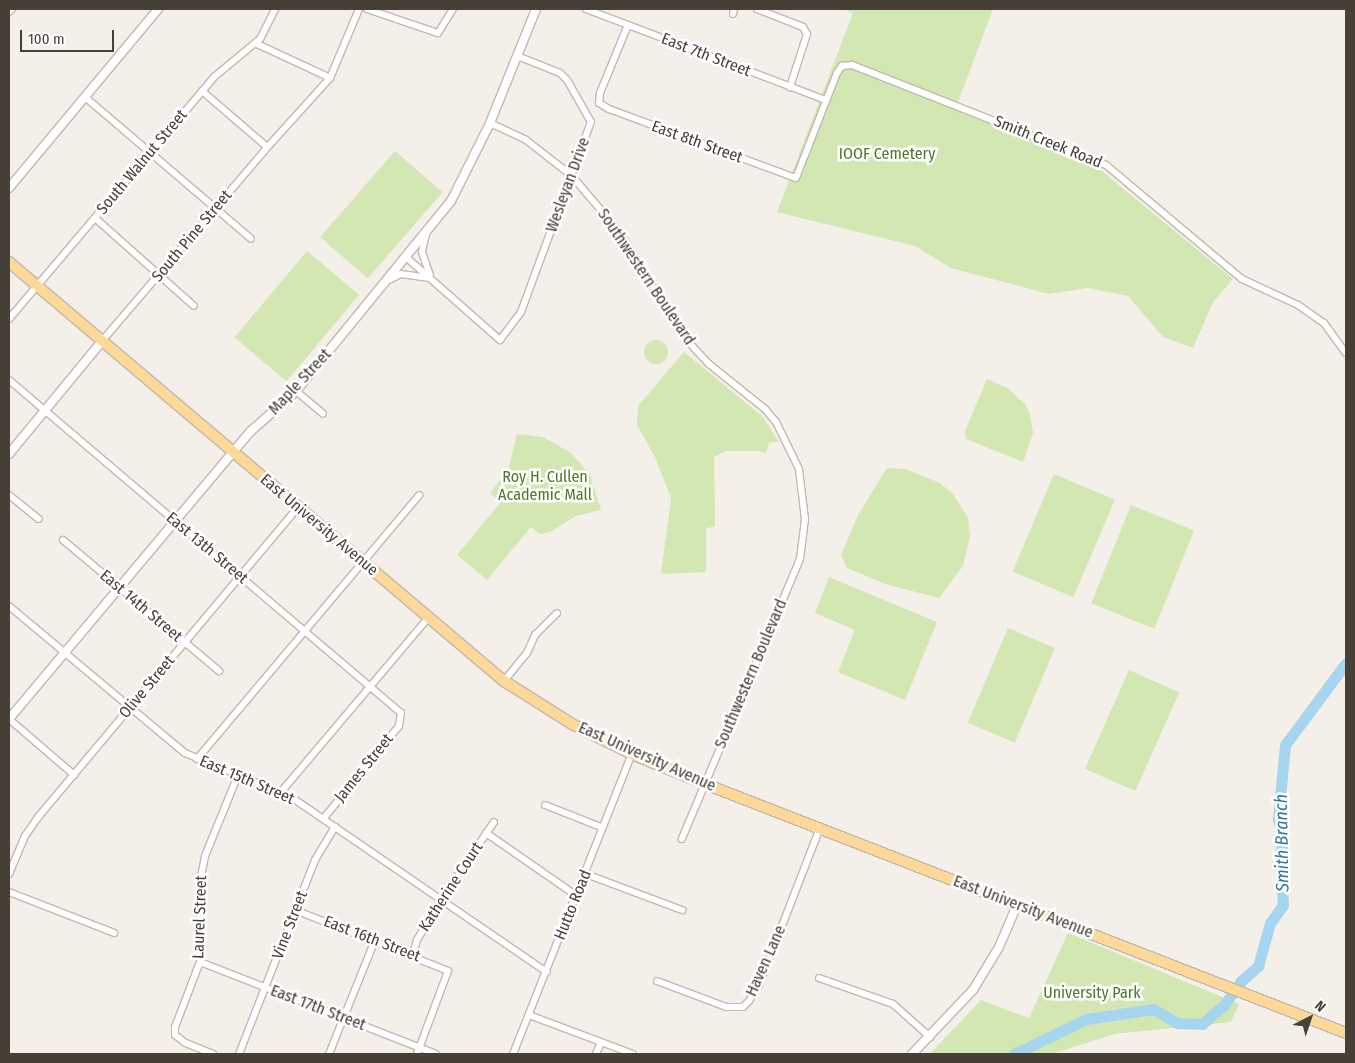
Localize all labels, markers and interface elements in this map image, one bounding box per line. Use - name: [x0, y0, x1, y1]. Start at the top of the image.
- scale bar: [22, 20, 116, 52]
- street label: East 7th Street: [659, 29, 753, 81]
- text: 100 m: [28, 30, 65, 48]
- street label: South Walnut Street: [93, 106, 191, 218]
- street label: Smith Creek Road: [991, 112, 1105, 172]
- street label: East 8th Street: [649, 117, 745, 167]
- street label: Wesleyan Drive: [542, 135, 594, 235]
- park label: IOOF Cemetery: [839, 144, 935, 164]
- street label: South Pine Street: [148, 186, 236, 286]
- street label: Southwestern Boulevard: [593, 205, 699, 349]
- street label: Maple Street: [265, 345, 335, 419]
- park label: Roy H. Cullen Academic Mall: [498, 467, 592, 505]
- street label: East University Avenue: [256, 470, 382, 580]
- street label: East 13th Street: [162, 508, 252, 588]
- street label: East 14th Street: [96, 566, 186, 646]
- street label: Southwestern Boulevard: [711, 596, 791, 752]
- street label: Olive Street: [115, 652, 179, 722]
- street label: East University Avenue: [575, 718, 719, 796]
- street label: James Street: [331, 730, 397, 806]
- street label: East 15th Street: [197, 751, 297, 809]
- water label: Smith Branch: [1270, 794, 1294, 892]
- street label: Katherine Court: [415, 839, 487, 935]
- street label: Hutto Road: [550, 867, 596, 943]
- street label: East University Avenue: [950, 872, 1096, 942]
- street label: Laurel Street: [189, 875, 211, 959]
- street label: Vine Street: [268, 888, 312, 962]
- street label: East 16th Street: [321, 912, 423, 966]
- street label: Haven Lane: [742, 923, 790, 999]
- street label: East 17th Street: [268, 981, 368, 1035]
- park label: University Park: [1043, 983, 1141, 1003]
- north arrow: [1285, 993, 1335, 1043]
- text: N: [1311, 997, 1329, 1015]

